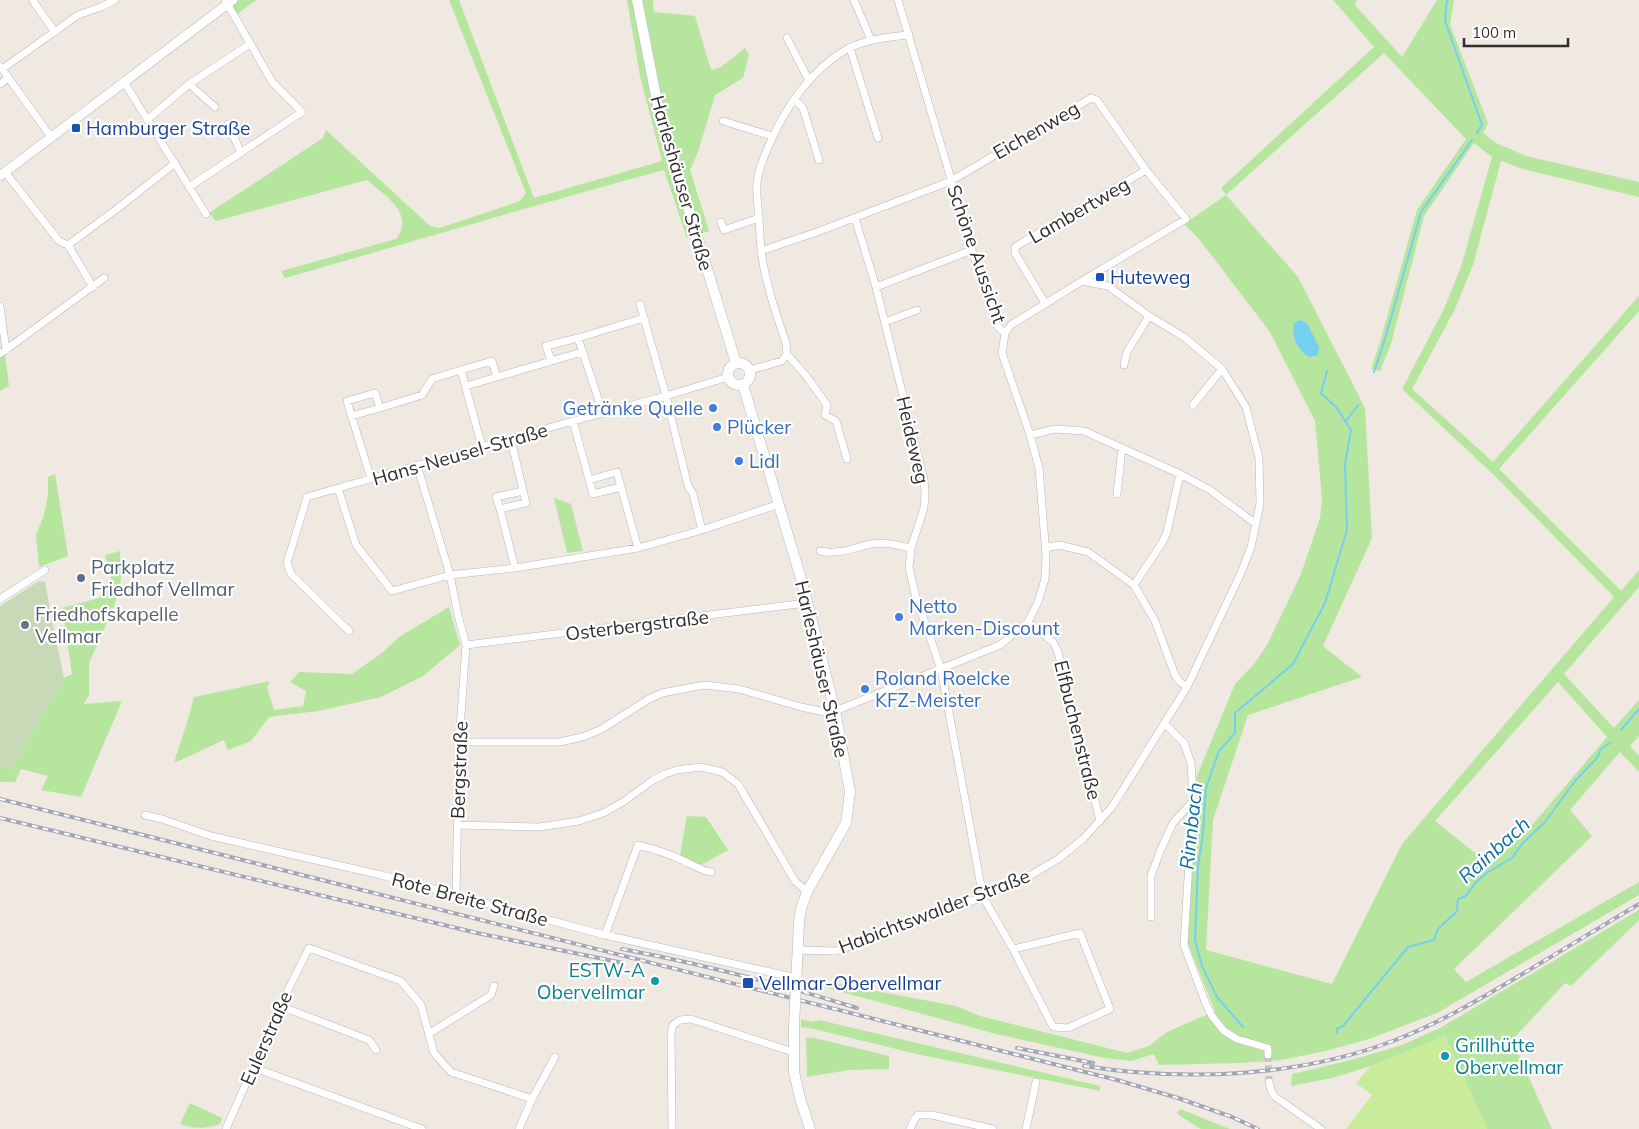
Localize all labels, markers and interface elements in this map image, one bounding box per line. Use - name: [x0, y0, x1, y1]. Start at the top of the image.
- scale bar: [1464, 15, 1568, 47]
- text: 100 m: [1472, 23, 1516, 42]
- street label: Harleshäuser Straße: [645, 93, 719, 273]
- street label: Eichenweg: [989, 96, 1083, 164]
- place label: Hamburger Straße: [86, 116, 250, 140]
- marker: Hamburger Straße: [70, 122, 82, 134]
- street label: Lambertweg: [1024, 171, 1134, 249]
- street label: Schöne Aussicht: [942, 181, 1012, 327]
- place label: Huteweg: [1110, 265, 1190, 289]
- marker: Huteweg: [1094, 271, 1106, 283]
- street label: Heideweg: [891, 394, 935, 486]
- place label: Getränke Quelle: [563, 396, 703, 420]
- marker: Getränke Quelle: [707, 402, 719, 414]
- place label: Plücker: [727, 415, 791, 439]
- street label: Hans-Neusel-Straße: [370, 417, 550, 491]
- marker: Plücker: [711, 421, 723, 433]
- place label: Lidl: [749, 449, 780, 473]
- marker: Lidl: [733, 455, 745, 467]
- place label: Parkplatz Friedhof Vellmar: [91, 555, 235, 601]
- marker: Parkplatz Friedhof Vellmar: [75, 572, 87, 584]
- street label: Harleshäuser Straße: [790, 578, 854, 760]
- place label: Netto Marken-Discount: [909, 594, 1060, 640]
- place label: Friedhofskapelle Vellmar: [35, 602, 179, 648]
- street label: Osterbergstraße: [564, 604, 710, 646]
- marker: Netto Marken-Discount: [893, 611, 905, 623]
- marker: Friedhofskapelle Vellmar: [19, 619, 31, 631]
- street label: Elfbuchenstraße: [1049, 658, 1107, 802]
- place label: Roland Roelcke KFZ-Meister: [875, 666, 1010, 712]
- marker: Roland Roelcke KFZ-Meister: [859, 683, 871, 695]
- street label: Bergstraße: [445, 721, 473, 819]
- water label: Rinnbach: [1173, 781, 1208, 871]
- water label: Rainbach: [1453, 811, 1535, 888]
- street label: Habichtswalder Straße: [835, 863, 1033, 959]
- street label: Rote Breite Straße: [389, 867, 551, 931]
- place label: ESTW-A Obervellmar: [537, 958, 645, 1004]
- place label: Vellmar-Obervellmar: [759, 971, 941, 995]
- marker: ESTW-A Obervellmar: [649, 975, 661, 987]
- marker: Vellmar-Obervellmar: [741, 976, 755, 990]
- street label: Eulerstraße: [235, 987, 297, 1089]
- place label: Grillhütte Obervellmar: [1455, 1033, 1563, 1079]
- marker: Grillhütte Obervellmar: [1439, 1050, 1451, 1062]

